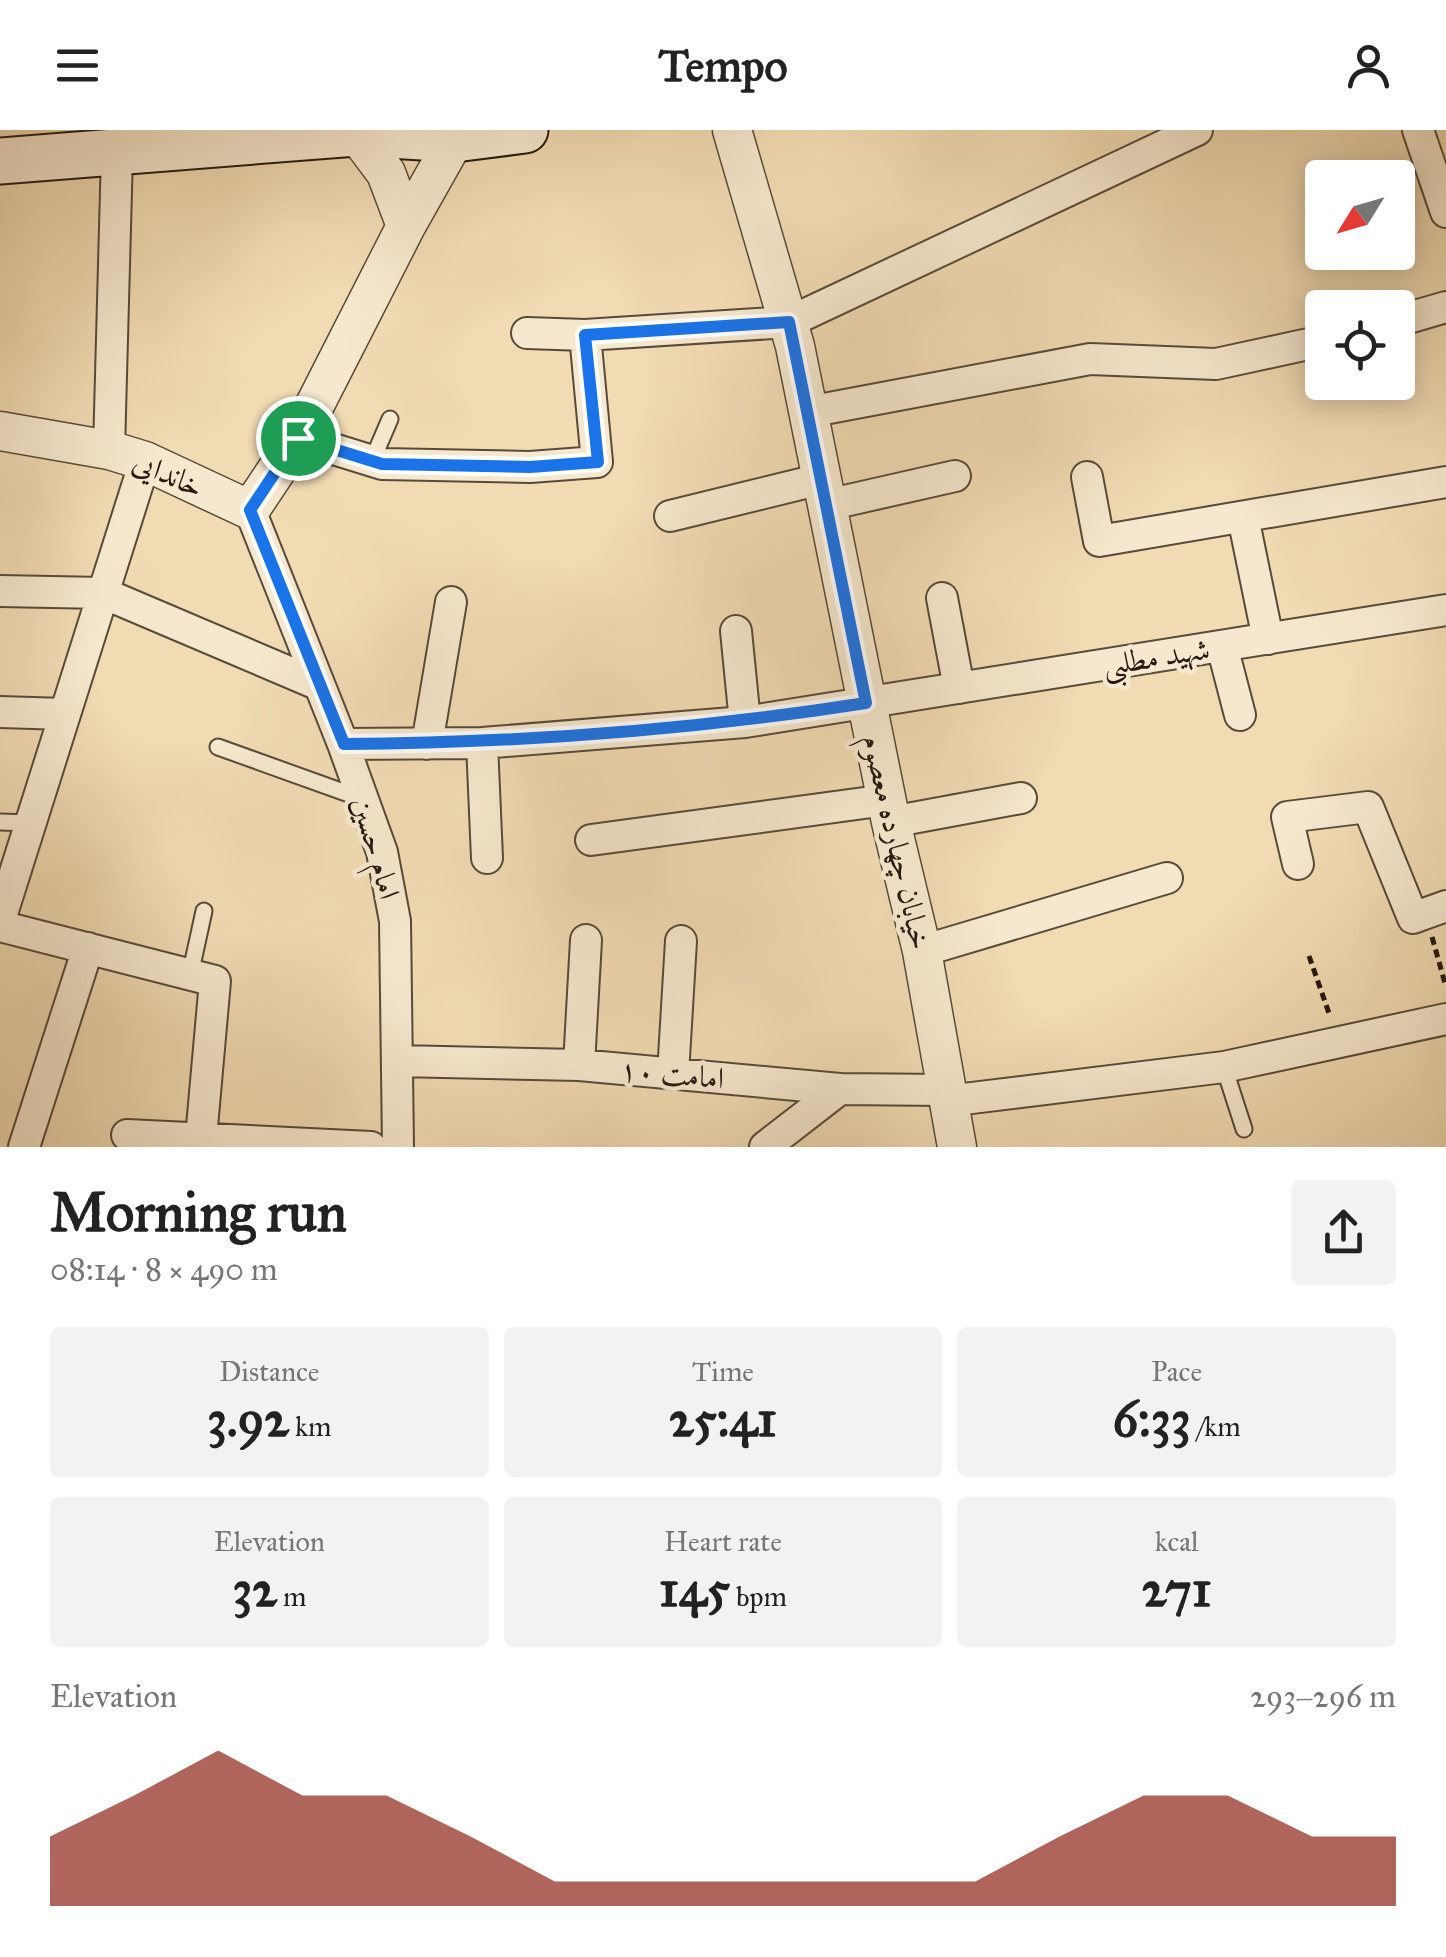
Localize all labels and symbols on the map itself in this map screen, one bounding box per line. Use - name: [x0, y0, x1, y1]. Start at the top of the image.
- north arrow: [1305, 160, 1415, 270]
- pin: [256, 396, 341, 481]
- street label: خاندایی: [127, 443, 209, 507]
- street label: شهید مطلبی: [1100, 631, 1213, 689]
- street label: خیابان چهارده معصوم: [847, 731, 939, 955]
- street label: امام حسین: [337, 793, 408, 905]
- street label: امامت ۱۰: [618, 1052, 726, 1096]

